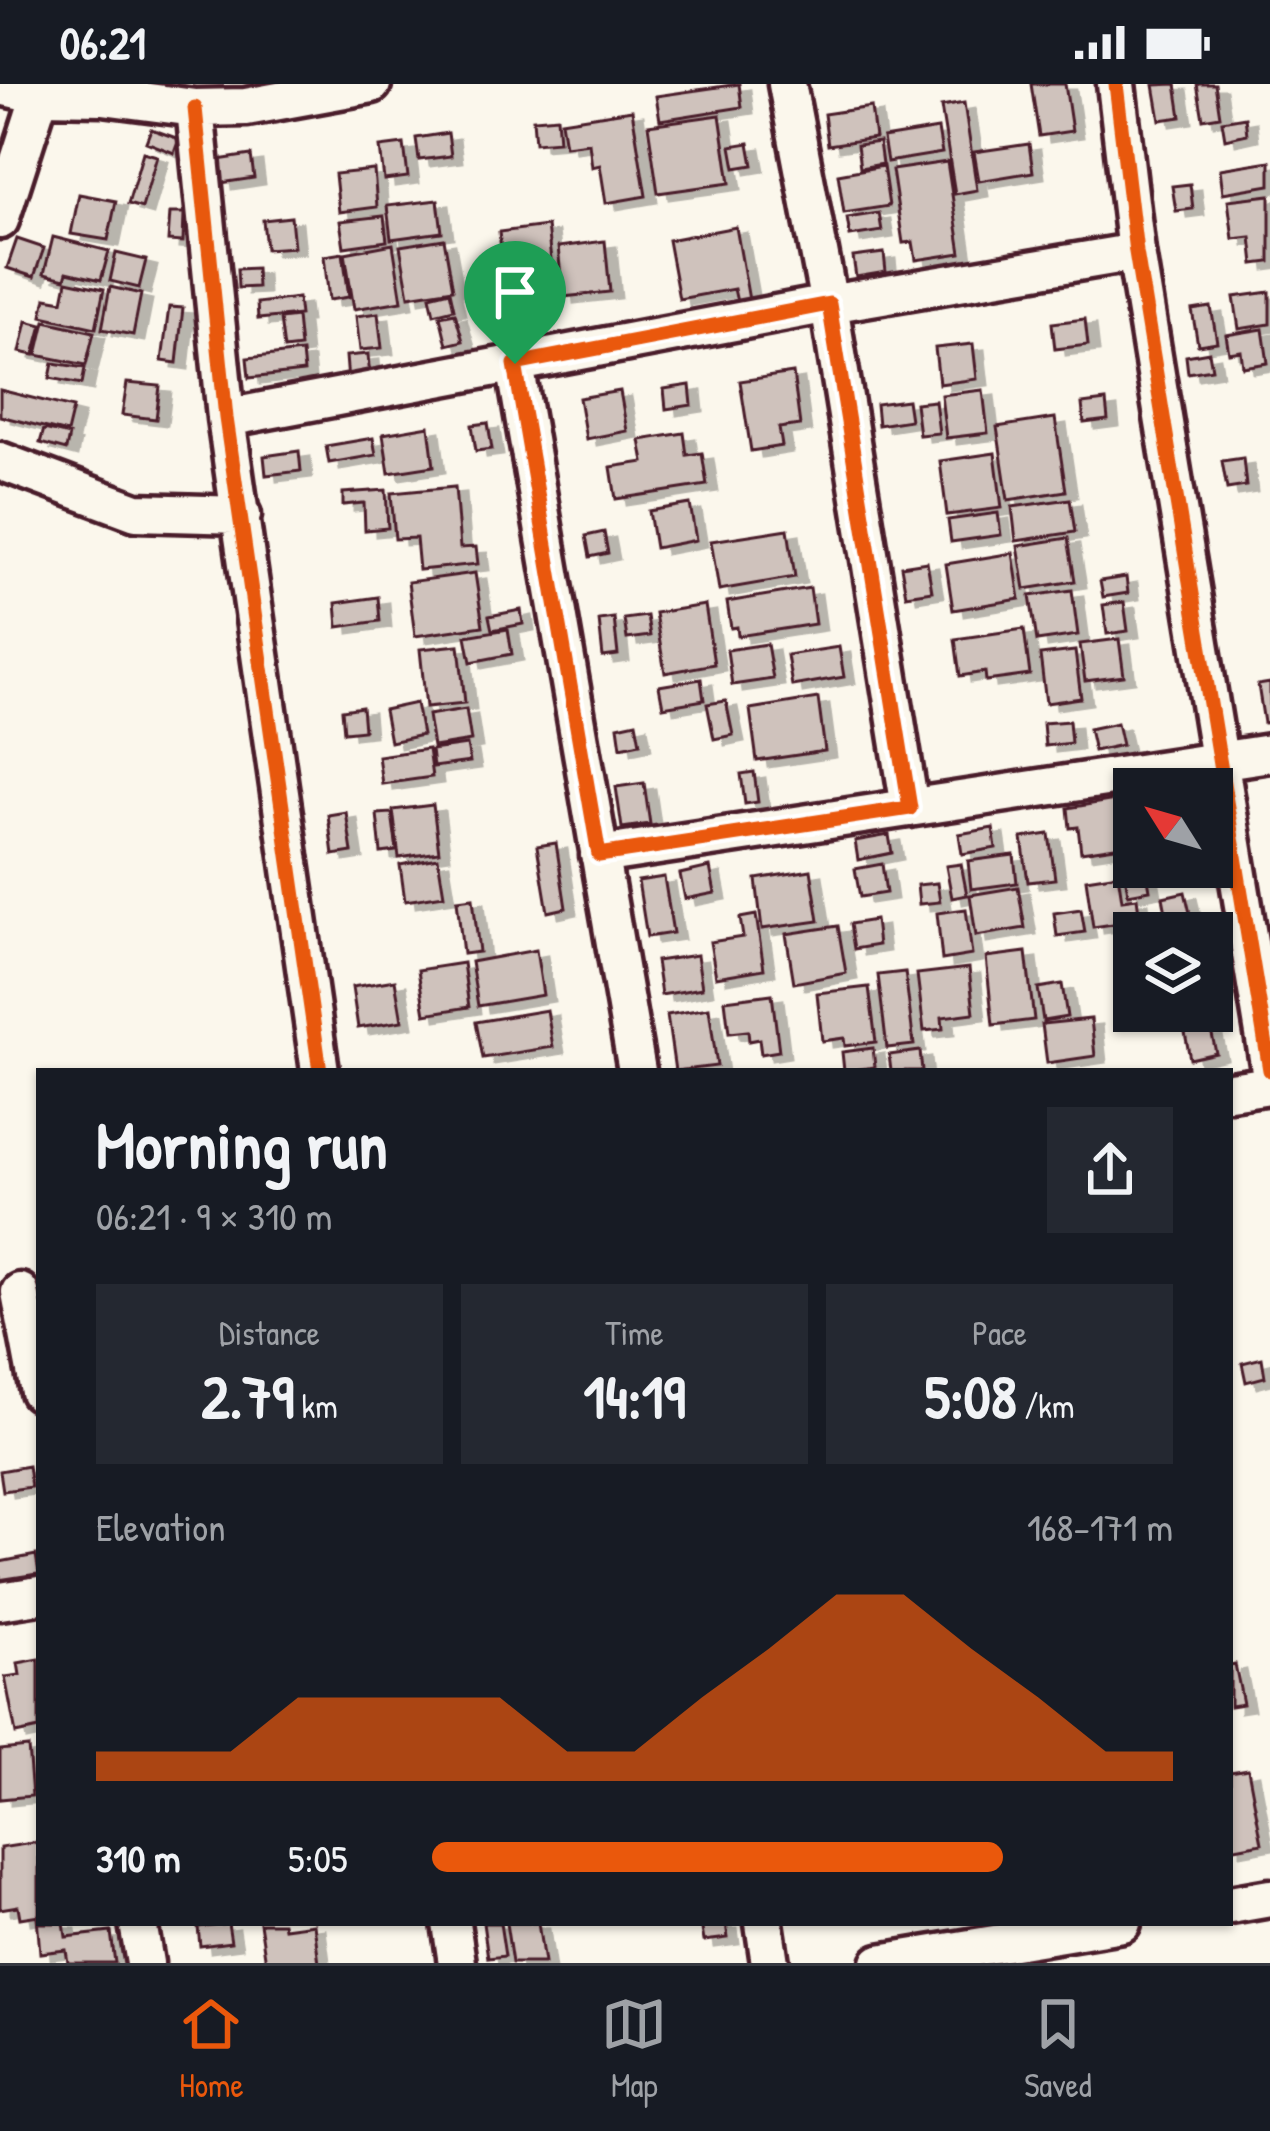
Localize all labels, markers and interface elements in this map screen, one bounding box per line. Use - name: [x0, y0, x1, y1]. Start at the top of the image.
- text: 06:21: [60, 12, 146, 73]
- pin: [464, 241, 566, 364]
- icon: arrive: [482, 259, 548, 325]
- north arrow: [1113, 768, 1233, 888]
- map controls: [1113, 768, 1233, 1032]
- button: layers: [1113, 912, 1233, 1032]
- text: Morning run: [96, 1099, 388, 1189]
- button: share: [1047, 1107, 1173, 1233]
- text: 06:21 · 9 × 310 m: [96, 1189, 332, 1242]
- text: Distance: [219, 1311, 320, 1355]
- text: Time: [605, 1311, 664, 1355]
- text: Pace: [972, 1311, 1027, 1355]
- text: 2.79: [201, 1355, 294, 1437]
- text: 14:19: [584, 1355, 686, 1437]
- text: 5:08: [925, 1355, 1017, 1437]
- text: km: [294, 1384, 338, 1428]
- text: /km: [1017, 1384, 1074, 1428]
- text: Elevation: [96, 1500, 226, 1553]
- text: 168–171 m: [1027, 1500, 1173, 1553]
- text: 310 m: [96, 1831, 181, 1884]
- text: 5:05: [288, 1831, 348, 1884]
- tab: Home: [178, 1991, 244, 2107]
- tab: Map: [601, 1991, 667, 2107]
- tab: Saved: [1024, 1991, 1092, 2107]

